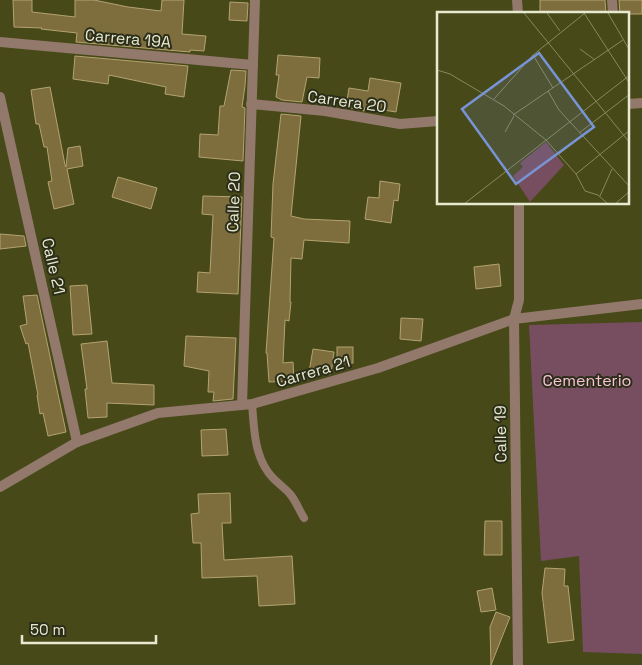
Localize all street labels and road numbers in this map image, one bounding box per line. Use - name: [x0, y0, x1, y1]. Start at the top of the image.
- street label: Carrera 19A: [84, 24, 172, 53]
- street label: Carrera 20: [306, 86, 388, 117]
- street label: Calle 20: [222, 171, 245, 233]
- street label: Calle 21: [37, 236, 70, 296]
- street label: Carrera 21: [274, 351, 353, 392]
- street label: Calle 19: [490, 405, 511, 463]

